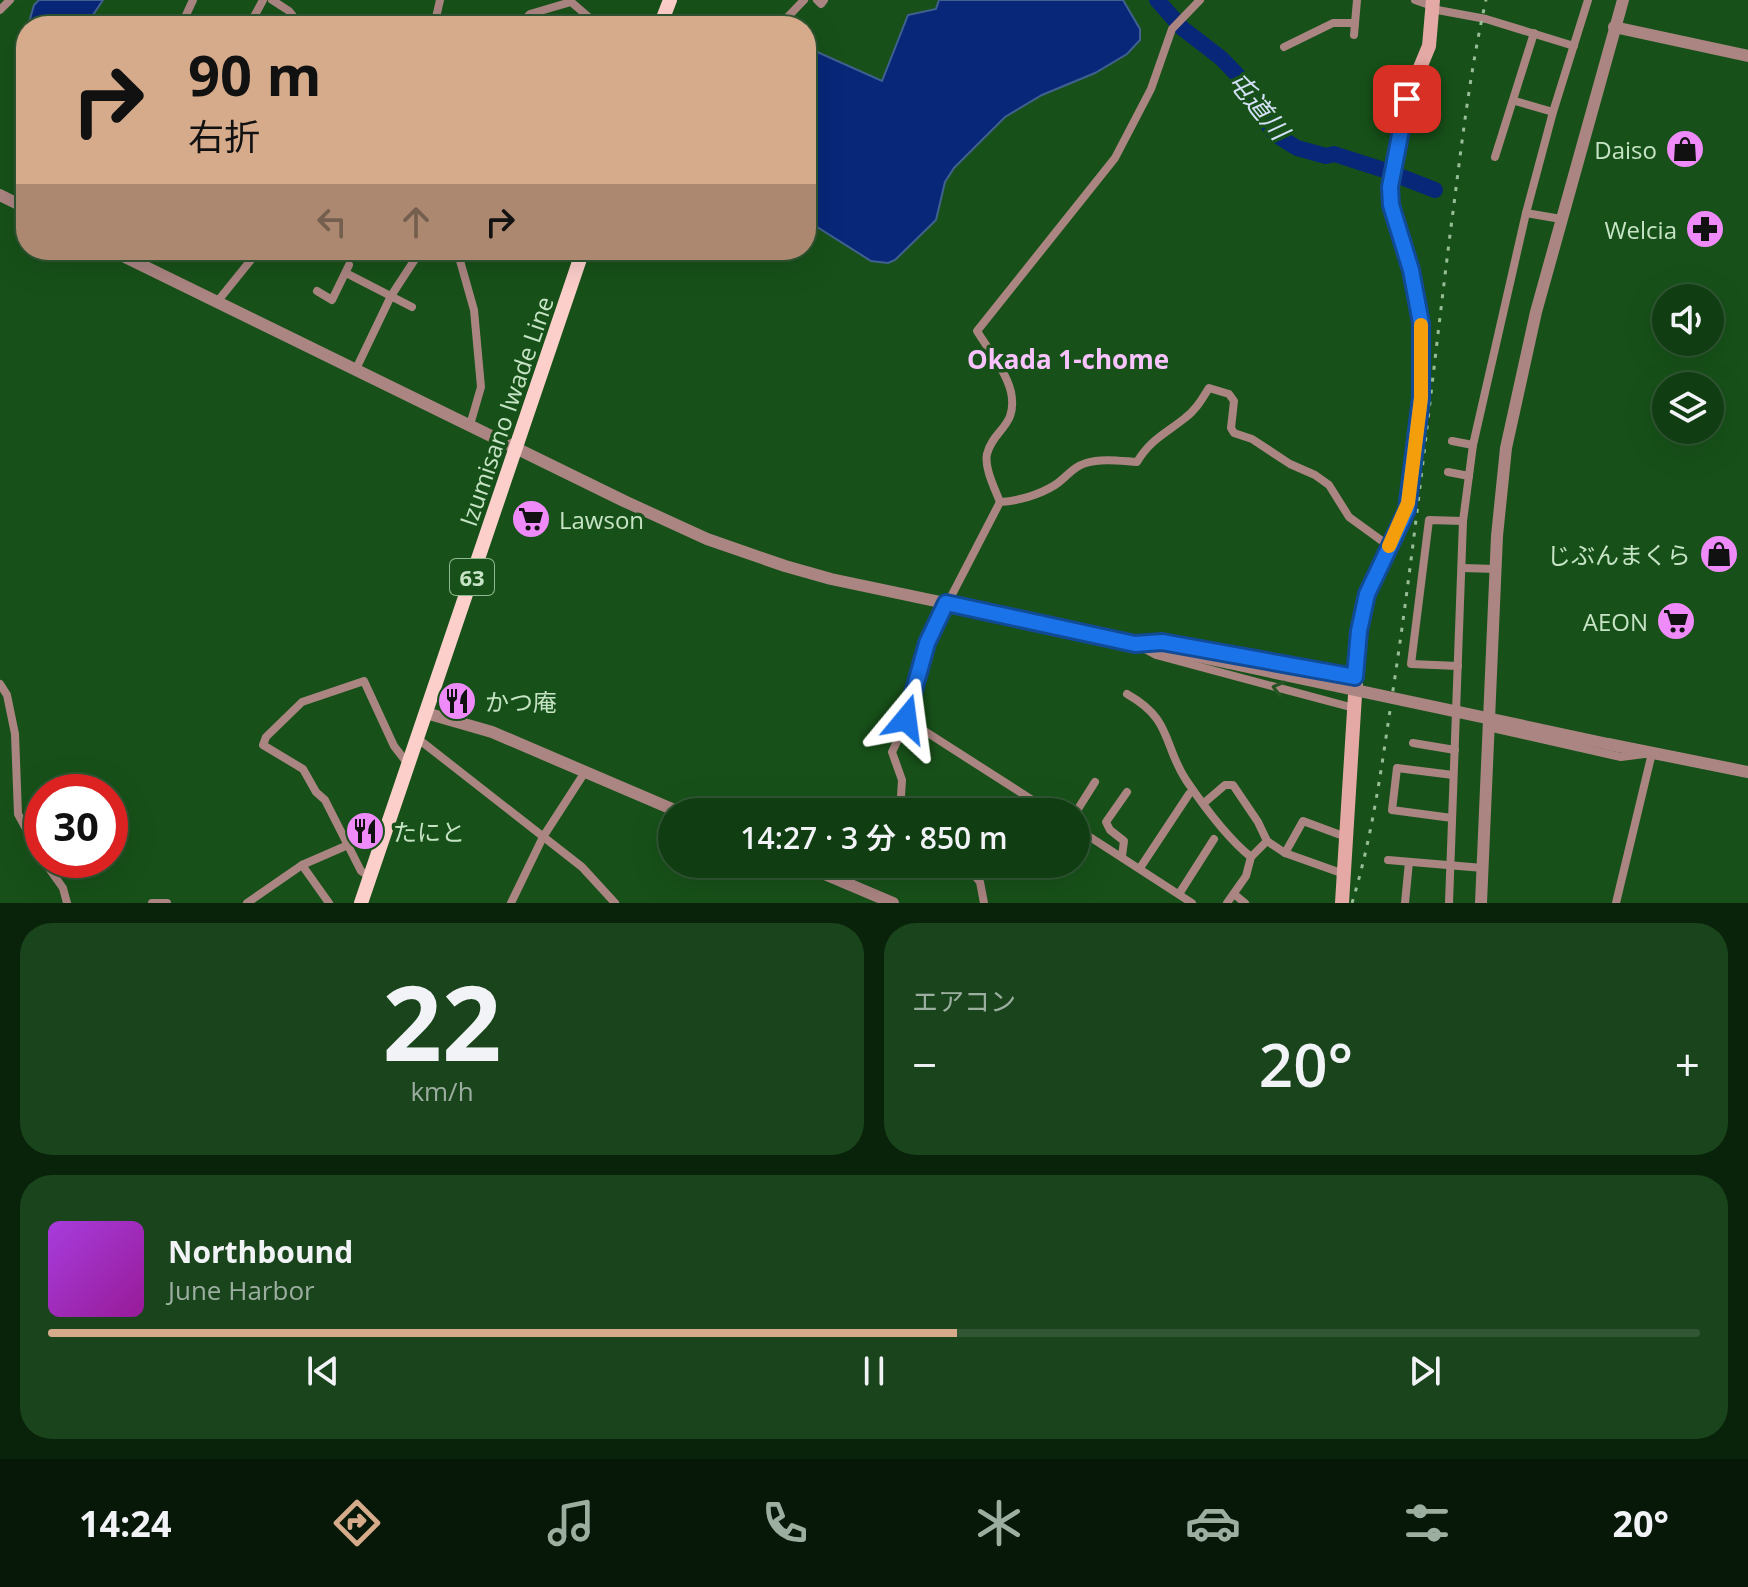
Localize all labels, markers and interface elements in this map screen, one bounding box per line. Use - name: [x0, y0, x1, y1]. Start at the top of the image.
- text: 90 m: [188, 36, 322, 112]
- icon: right: [56, 48, 160, 152]
- water label: 屯道川: [1220, 63, 1299, 149]
- pin: [1373, 65, 1441, 133]
- icon: arrive: [1385, 77, 1429, 121]
- text: 右折: [188, 112, 260, 161]
- shop icon: Daiso: [1664, 128, 1706, 170]
- place label: Daiso: [1594, 133, 1657, 166]
- icon: left: [310, 200, 354, 244]
- icon: ahead: [394, 200, 438, 244]
- icon: right: [478, 200, 522, 244]
- pharmacy icon: Welcia: [1684, 208, 1726, 250]
- place label: Welcia: [1604, 213, 1677, 246]
- map controls: [1652, 284, 1724, 444]
- button: sound: [1652, 284, 1724, 356]
- street label: Izumisano Iwade Line: [451, 292, 561, 530]
- district label: Okada 1-chome: [967, 341, 1169, 377]
- button: layers: [1652, 372, 1724, 444]
- supermarket icon: Lawson: [510, 498, 552, 540]
- place label: Lawson: [559, 503, 644, 536]
- shop icon: じぶんまくら: [1698, 533, 1740, 575]
- place label: じぶんまくら: [1547, 538, 1691, 571]
- road number: 63: [450, 559, 494, 595]
- supermarket icon: AEON: [1655, 600, 1697, 642]
- place label: AEON: [1583, 605, 1648, 638]
- position arrow: [864, 677, 948, 761]
- restaurant icon: かつ庵: [436, 680, 478, 722]
- one-way arrow: [1272, 680, 1286, 697]
- place label: かつ庵: [485, 685, 557, 718]
- speed limit sign: 30: [24, 774, 128, 878]
- restaurant icon: たにと: [344, 810, 386, 852]
- place label: たにと: [393, 815, 465, 848]
- text: 14:27 · 3 分 · 850 m: [740, 817, 1008, 858]
- text: 22: [383, 950, 501, 1091]
- text: エアコン: [912, 983, 1016, 1019]
- text: 20°: [1259, 1023, 1353, 1105]
- text: −: [912, 1034, 937, 1094]
- text: +: [1675, 1034, 1700, 1094]
- text: km/h: [410, 1073, 474, 1109]
- text: Northbound: [168, 1231, 353, 1272]
- text: June Harbor: [168, 1272, 315, 1308]
- icon: previous: [301, 1349, 345, 1393]
- icon: pause: [852, 1349, 896, 1393]
- icon: next: [1403, 1349, 1447, 1393]
- icon: directions: [329, 1495, 385, 1551]
- icon: music: [543, 1495, 599, 1551]
- icon: phone: [757, 1495, 813, 1551]
- icon: climate: [971, 1495, 1027, 1551]
- icon: car: [1185, 1495, 1241, 1551]
- icon: filters: [1399, 1495, 1455, 1551]
- text: 14:24: [79, 1499, 172, 1548]
- text: 20°: [1612, 1499, 1669, 1548]

